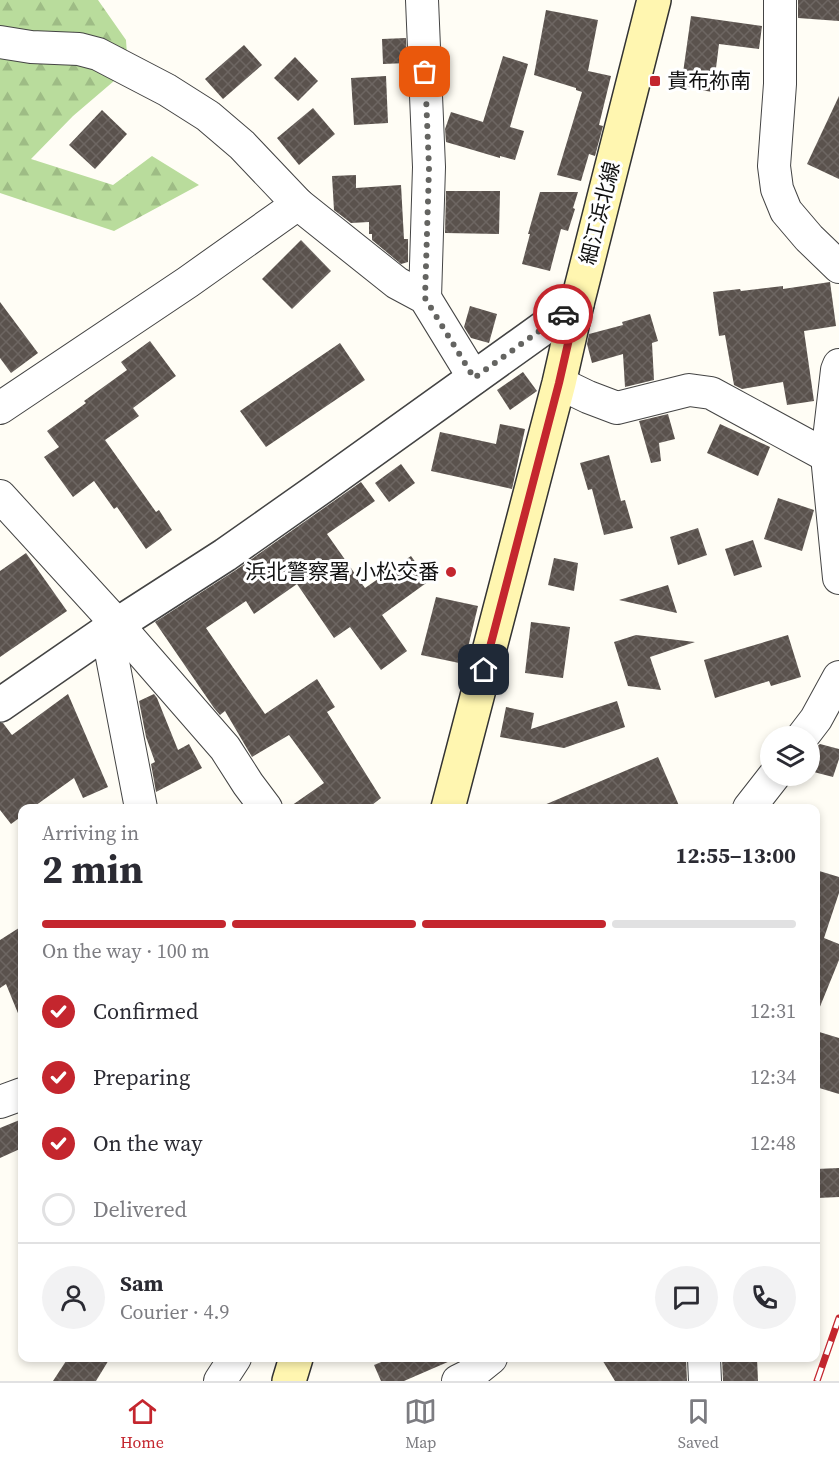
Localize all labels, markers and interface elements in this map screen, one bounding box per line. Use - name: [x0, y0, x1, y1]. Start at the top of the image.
- pin: [399, 46, 450, 97]
- icon: bag: [408, 55, 441, 88]
- place label: 貴布祢南: [667, 66, 751, 95]
- marker: 貴布祢南: [648, 74, 662, 88]
- street label: 細江浜北線: [573, 158, 626, 267]
- courier: [533, 284, 593, 344]
- icon: car: [547, 298, 580, 331]
- place label: 浜北警察署 小松交番: [245, 557, 439, 586]
- marker: 浜北警察署 小松交番: [444, 565, 458, 579]
- pin: [458, 644, 509, 695]
- icon: home: [467, 653, 500, 686]
- map controls: [760, 726, 820, 786]
- button: layers: [760, 726, 820, 786]
- text: Arriving in: [42, 819, 139, 847]
- text: 12:55–13:00: [676, 840, 796, 870]
- text: 2 min: [42, 843, 143, 896]
- text: On the way · 100 m: [42, 937, 209, 965]
- icon: check: [42, 995, 75, 1028]
- text: Confirmed: [93, 996, 198, 1026]
- text: 12:31: [750, 997, 796, 1025]
- icon: check: [42, 1061, 75, 1094]
- text: Preparing: [93, 1062, 190, 1092]
- text: 12:34: [750, 1063, 796, 1091]
- icon: check: [42, 1127, 75, 1160]
- text: On the way: [93, 1128, 202, 1158]
- text: 12:48: [750, 1129, 796, 1157]
- text: Delivered: [93, 1194, 187, 1224]
- button: person: [42, 1266, 105, 1329]
- button: chat: [655, 1266, 718, 1329]
- button: phone: [733, 1266, 796, 1329]
- text: Sam: [120, 1268, 164, 1298]
- text: Courier · 4.9: [120, 1298, 229, 1326]
- tab: Home: [120, 1395, 164, 1453]
- tab: Map: [404, 1395, 437, 1453]
- tab: Saved: [678, 1395, 719, 1453]

